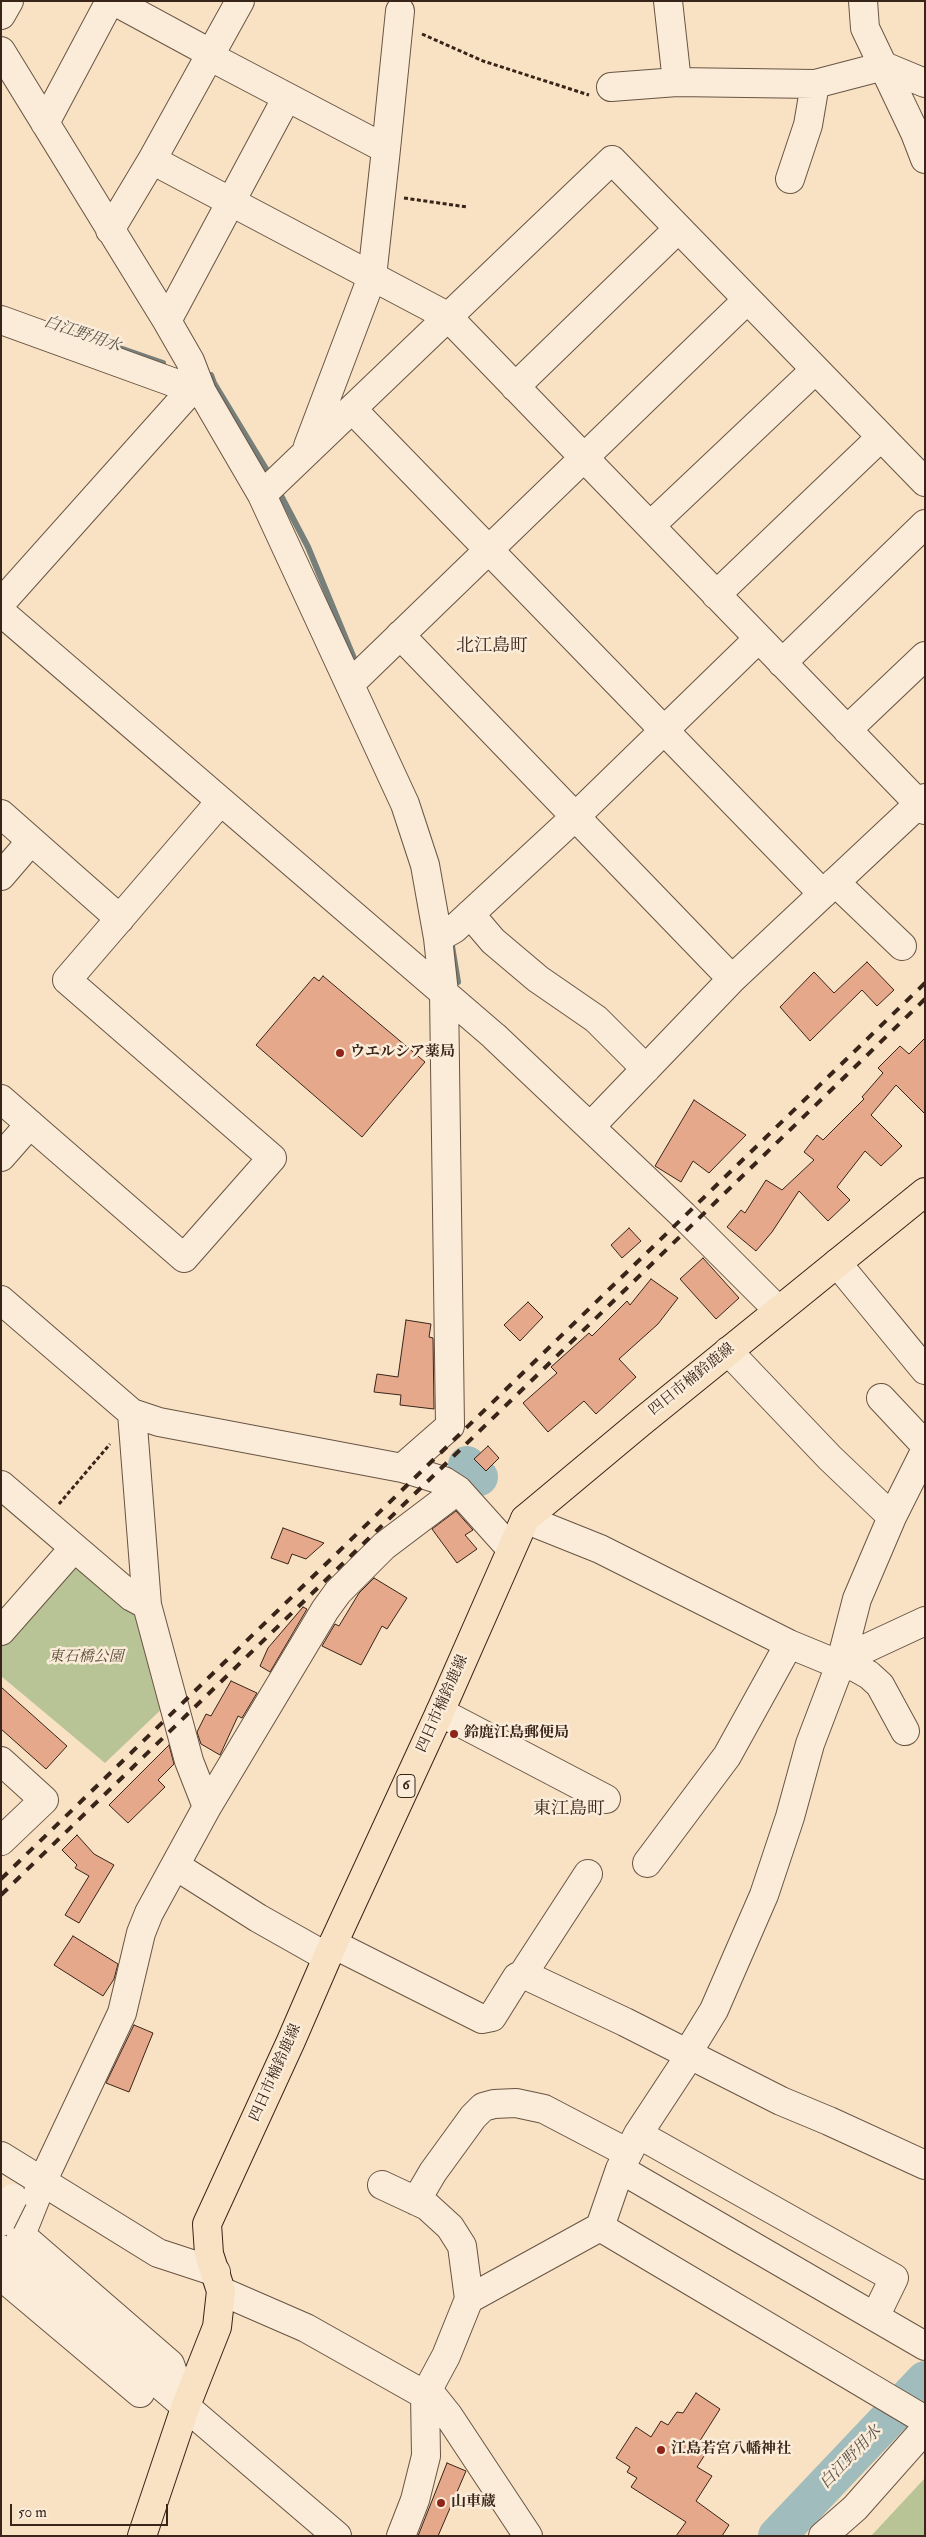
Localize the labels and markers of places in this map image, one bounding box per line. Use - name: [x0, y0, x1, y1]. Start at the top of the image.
- place label: ウエルシア薬局: [350, 1044, 455, 1062]
- marker: ウエルシア薬局: [334, 1047, 346, 1059]
- place label: 鈴鹿江島郵便局: [464, 1725, 569, 1743]
- marker: 鈴鹿江島郵便局: [448, 1728, 460, 1740]
- place label: 江島若宮八幡神社: [671, 2441, 791, 2459]
- marker: 江島若宮八幡神社: [655, 2444, 667, 2456]
- place label: 山車蔵: [451, 2494, 496, 2512]
- marker: 山車蔵: [435, 2497, 447, 2509]

